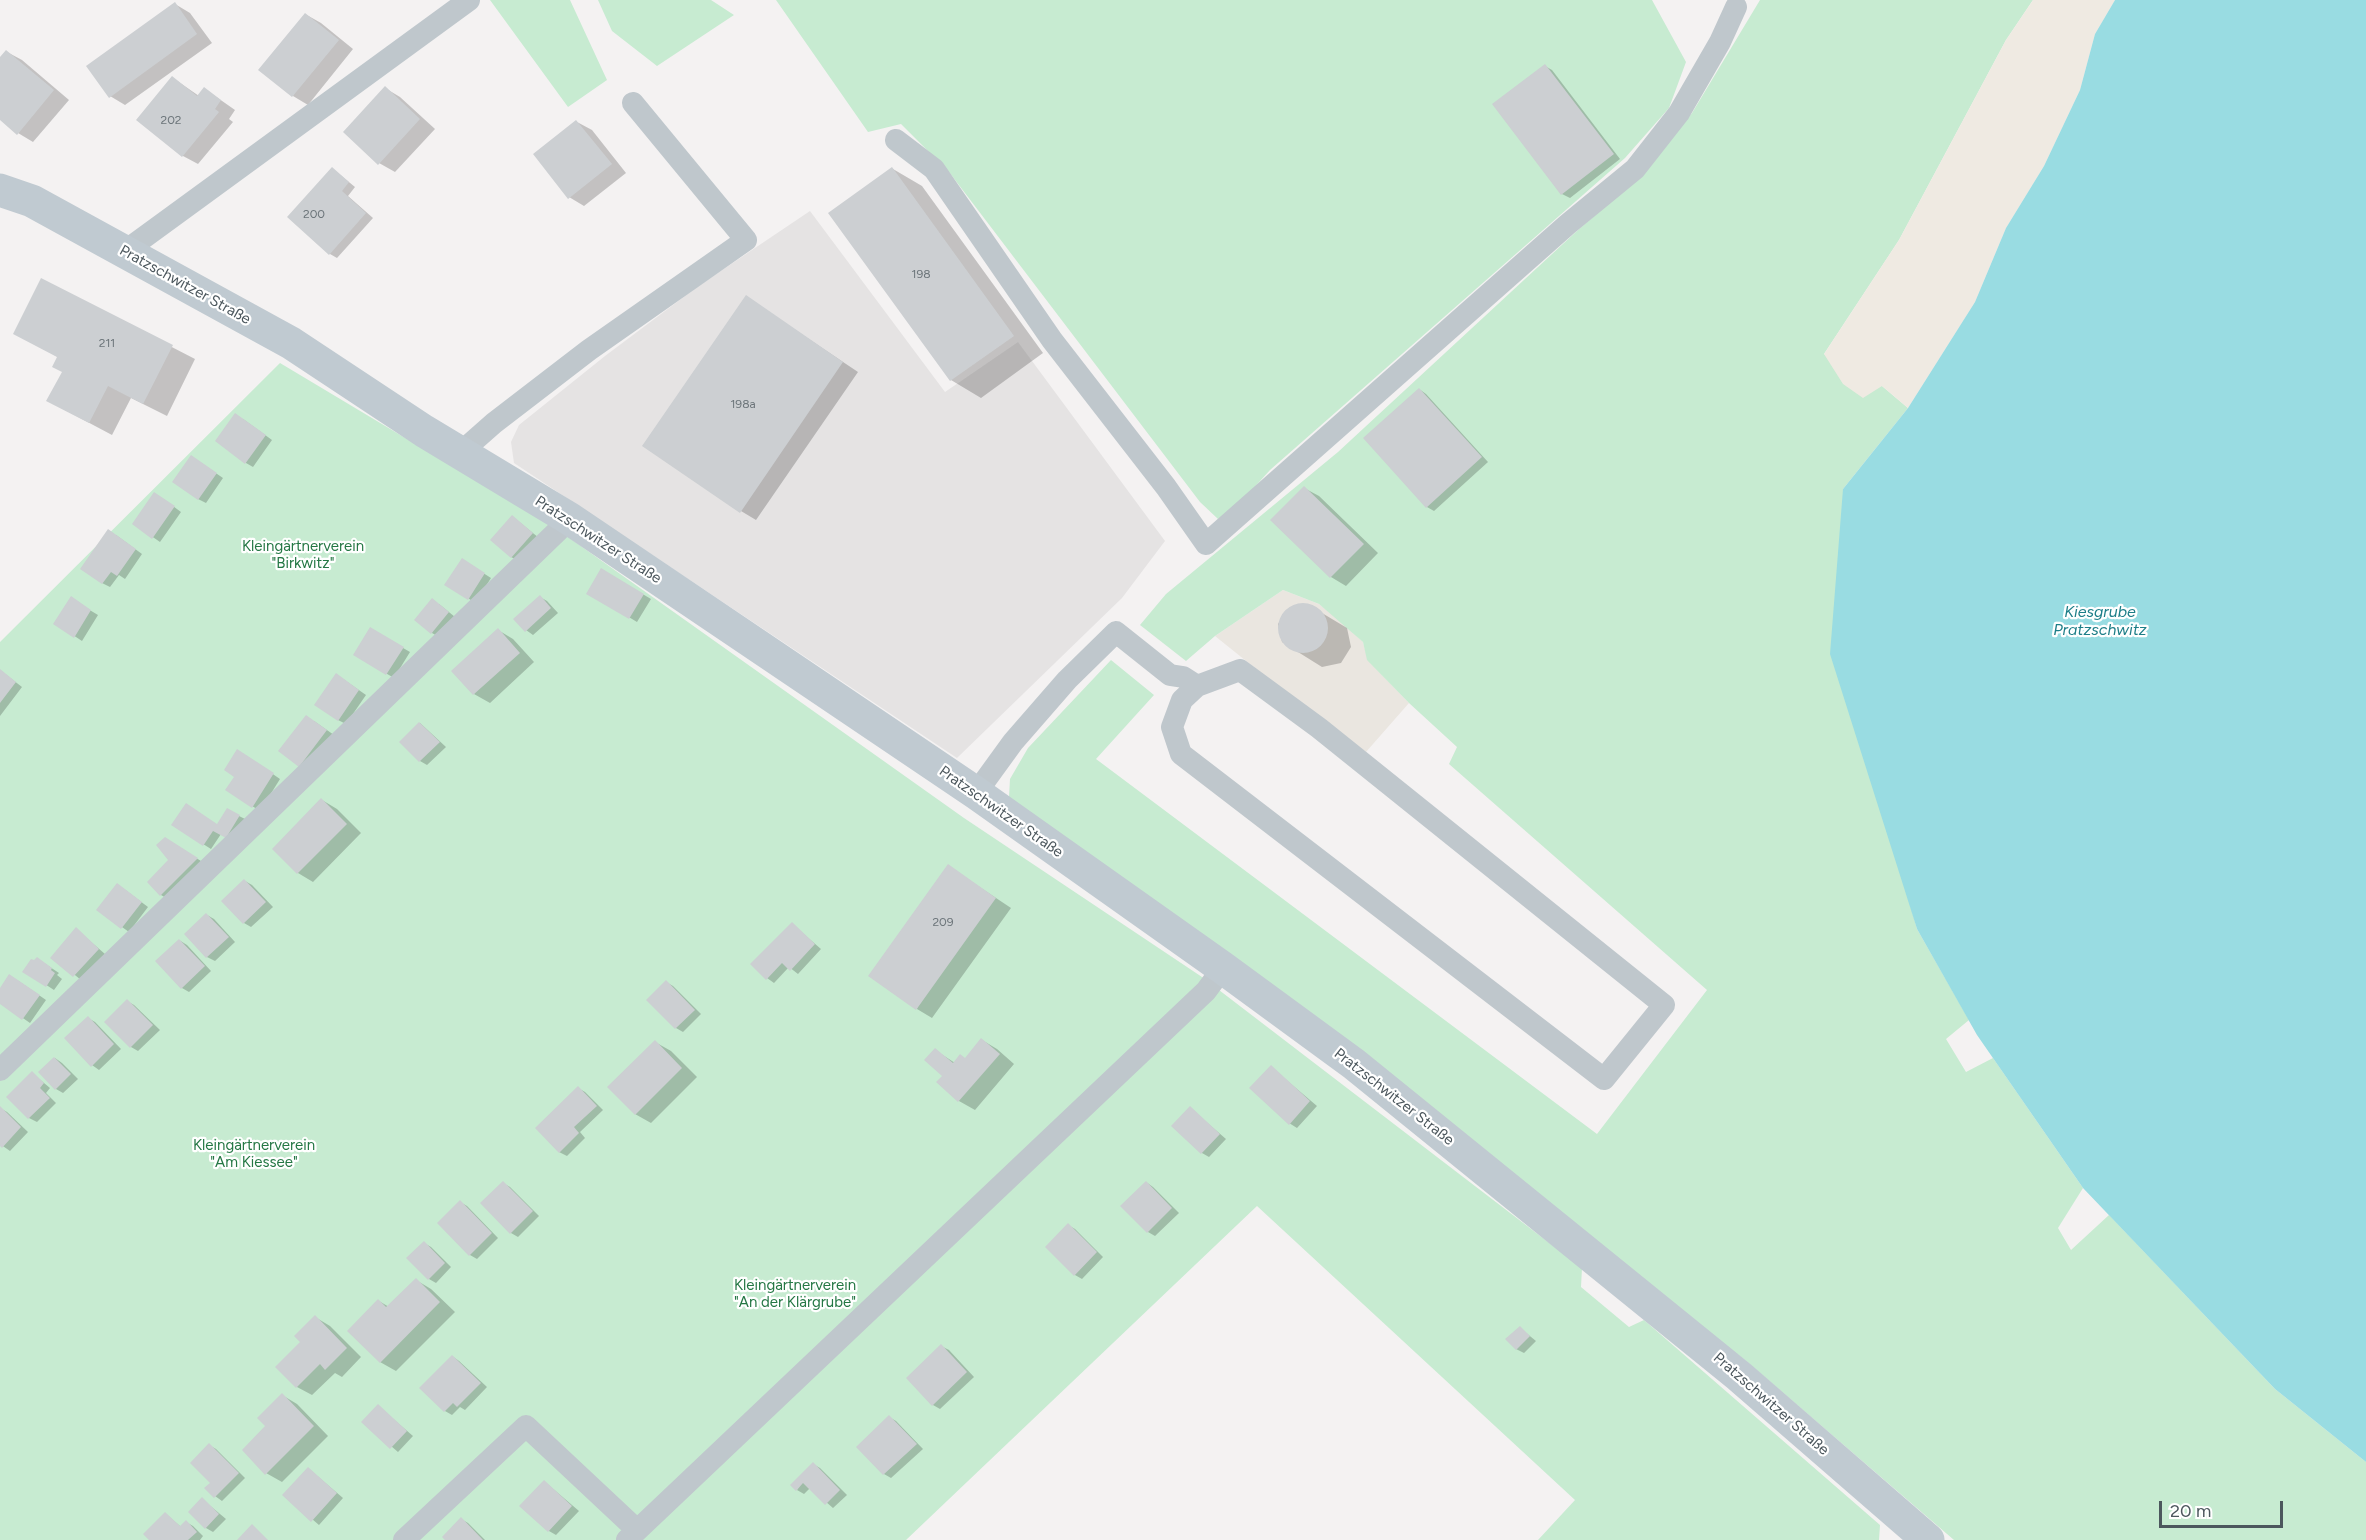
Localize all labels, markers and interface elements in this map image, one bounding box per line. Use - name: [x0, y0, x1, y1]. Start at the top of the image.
- house number: 202: [160, 113, 182, 127]
- house number: 200: [303, 207, 325, 221]
- street label: Pratzschwitzer Straße: [116, 241, 254, 329]
- house number: 198: [911, 267, 931, 281]
- house number: 211: [99, 336, 115, 350]
- house number: 198a: [730, 397, 756, 411]
- street label: Pratzschwitzer Straße: [531, 492, 665, 588]
- park label: Kleingärtnerverein "Birkwitz": [242, 538, 364, 573]
- water label: Kiesgrube Pratzschwitz: [2053, 602, 2147, 640]
- street label: Pratzschwitzer Straße: [936, 762, 1066, 862]
- house number: 209: [932, 915, 954, 929]
- street label: Pratzschwitzer Straße: [1330, 1045, 1458, 1149]
- park label: Kleingärtnerverein "Am Kiessee": [193, 1137, 315, 1172]
- park label: Kleingärtnerverein "An der Klärgrube": [734, 1277, 856, 1312]
- street label: Pratzschwitzer Straße: [1710, 1349, 1832, 1459]
- scale bar: [2162, 1489, 2286, 1527]
- text: 20 m: [2170, 1500, 2211, 1522]

